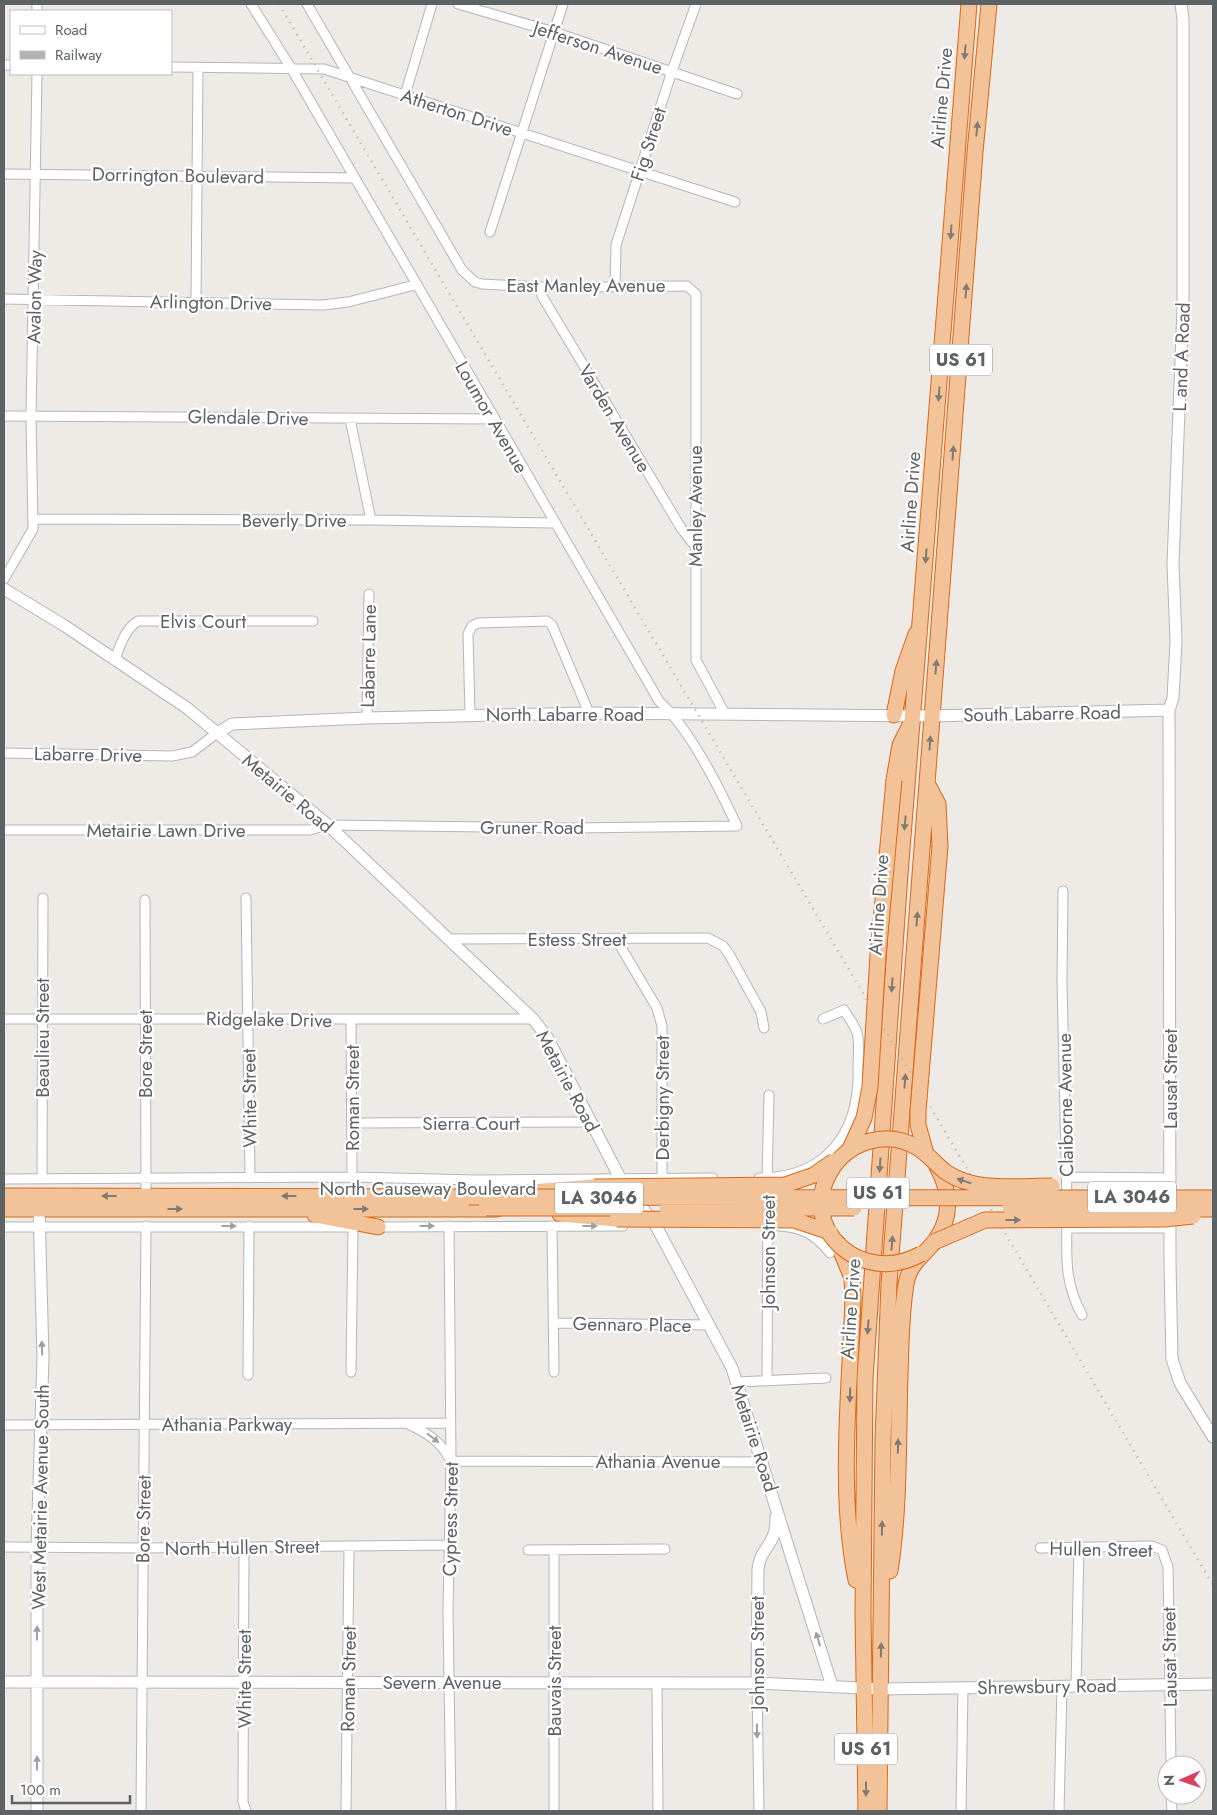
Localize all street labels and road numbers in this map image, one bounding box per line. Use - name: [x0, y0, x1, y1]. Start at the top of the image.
- street label: Jefferson Avenue: [527, 13, 666, 81]
- street label: Airline Drive: [924, 46, 959, 150]
- street label: Atherton Drive: [397, 82, 516, 143]
- street label: Fig Street: [624, 103, 673, 185]
- street label: Dorrington Boulevard: [92, 160, 264, 191]
- street label: Avalon Way: [20, 249, 49, 344]
- street label: East Manley Avenue: [506, 272, 666, 299]
- street label: Arlington Drive: [150, 288, 272, 317]
- street label: L and A Road: [1166, 302, 1197, 412]
- road number: US 61: [930, 344, 992, 376]
- street label: Loumor Avenue: [449, 356, 535, 479]
- street label: Varden Avenue: [572, 359, 658, 478]
- street label: Glendale Drive: [187, 403, 309, 432]
- street label: Manley Avenue: [682, 445, 709, 567]
- street label: Airline Drive: [894, 451, 928, 553]
- street label: Beverly Drive: [241, 507, 347, 534]
- street label: Labarre Lane: [354, 604, 383, 708]
- street label: Elvis Court: [160, 608, 246, 635]
- street label: South Labarre Road: [963, 699, 1121, 728]
- street label: North Labarre Road: [486, 701, 644, 728]
- street label: Labarre Drive: [34, 740, 142, 769]
- street label: Metairie Road: [236, 747, 339, 840]
- street label: Gruner Road: [480, 814, 584, 841]
- street label: Metairie Lawn Drive: [86, 817, 246, 844]
- street label: Airline Drive: [862, 854, 896, 956]
- street label: Estess Street: [528, 926, 627, 953]
- street label: Beaulieu Street: [29, 978, 56, 1098]
- street label: Ridgelake Drive: [206, 1005, 333, 1034]
- street label: Bore Street: [132, 1010, 159, 1098]
- street label: Metairie Road: [529, 1026, 606, 1137]
- street label: Lausat Street: [1157, 1029, 1184, 1129]
- street label: Claiborne Avenue: [1051, 1033, 1080, 1177]
- street label: Derbigny Street: [649, 1035, 676, 1161]
- street label: Roman Street: [339, 1045, 366, 1151]
- street label: White Street: [235, 1048, 264, 1148]
- street label: Sierra Court: [422, 1110, 520, 1137]
- street label: North Causeway Boulevard: [320, 1175, 536, 1202]
- road number: US 61: [847, 1178, 909, 1208]
- road number: LA 3046: [555, 1182, 643, 1214]
- road number: LA 3046: [1088, 1182, 1176, 1212]
- street label: Johnson Street: [755, 1195, 782, 1312]
- street label: Airline Drive: [834, 1258, 868, 1360]
- street label: Gennaro Place: [572, 1310, 692, 1339]
- street label: Metairie Road: [724, 1381, 785, 1495]
- street label: West Metairie Avenue South: [25, 1384, 56, 1610]
- street label: Athania Parkway: [162, 1411, 293, 1438]
- street label: Athania Avenue: [595, 1448, 721, 1475]
- street label: Cypress Street: [436, 1461, 465, 1577]
- street label: Bore Street: [129, 1474, 158, 1563]
- street label: North Hullen Street: [164, 1533, 320, 1562]
- street label: Hullen Street: [1049, 1535, 1153, 1564]
- street label: Johnson Street: [744, 1596, 771, 1713]
- street label: Lausat Street: [1155, 1606, 1184, 1707]
- street label: Roman Street: [334, 1625, 363, 1732]
- street label: Bauvais Street: [541, 1625, 568, 1736]
- street label: White Street: [231, 1629, 258, 1729]
- street label: Severn Avenue: [382, 1669, 502, 1696]
- street label: Shrewsbury Road: [977, 1672, 1117, 1701]
- road number: US 61: [835, 1734, 897, 1765]

